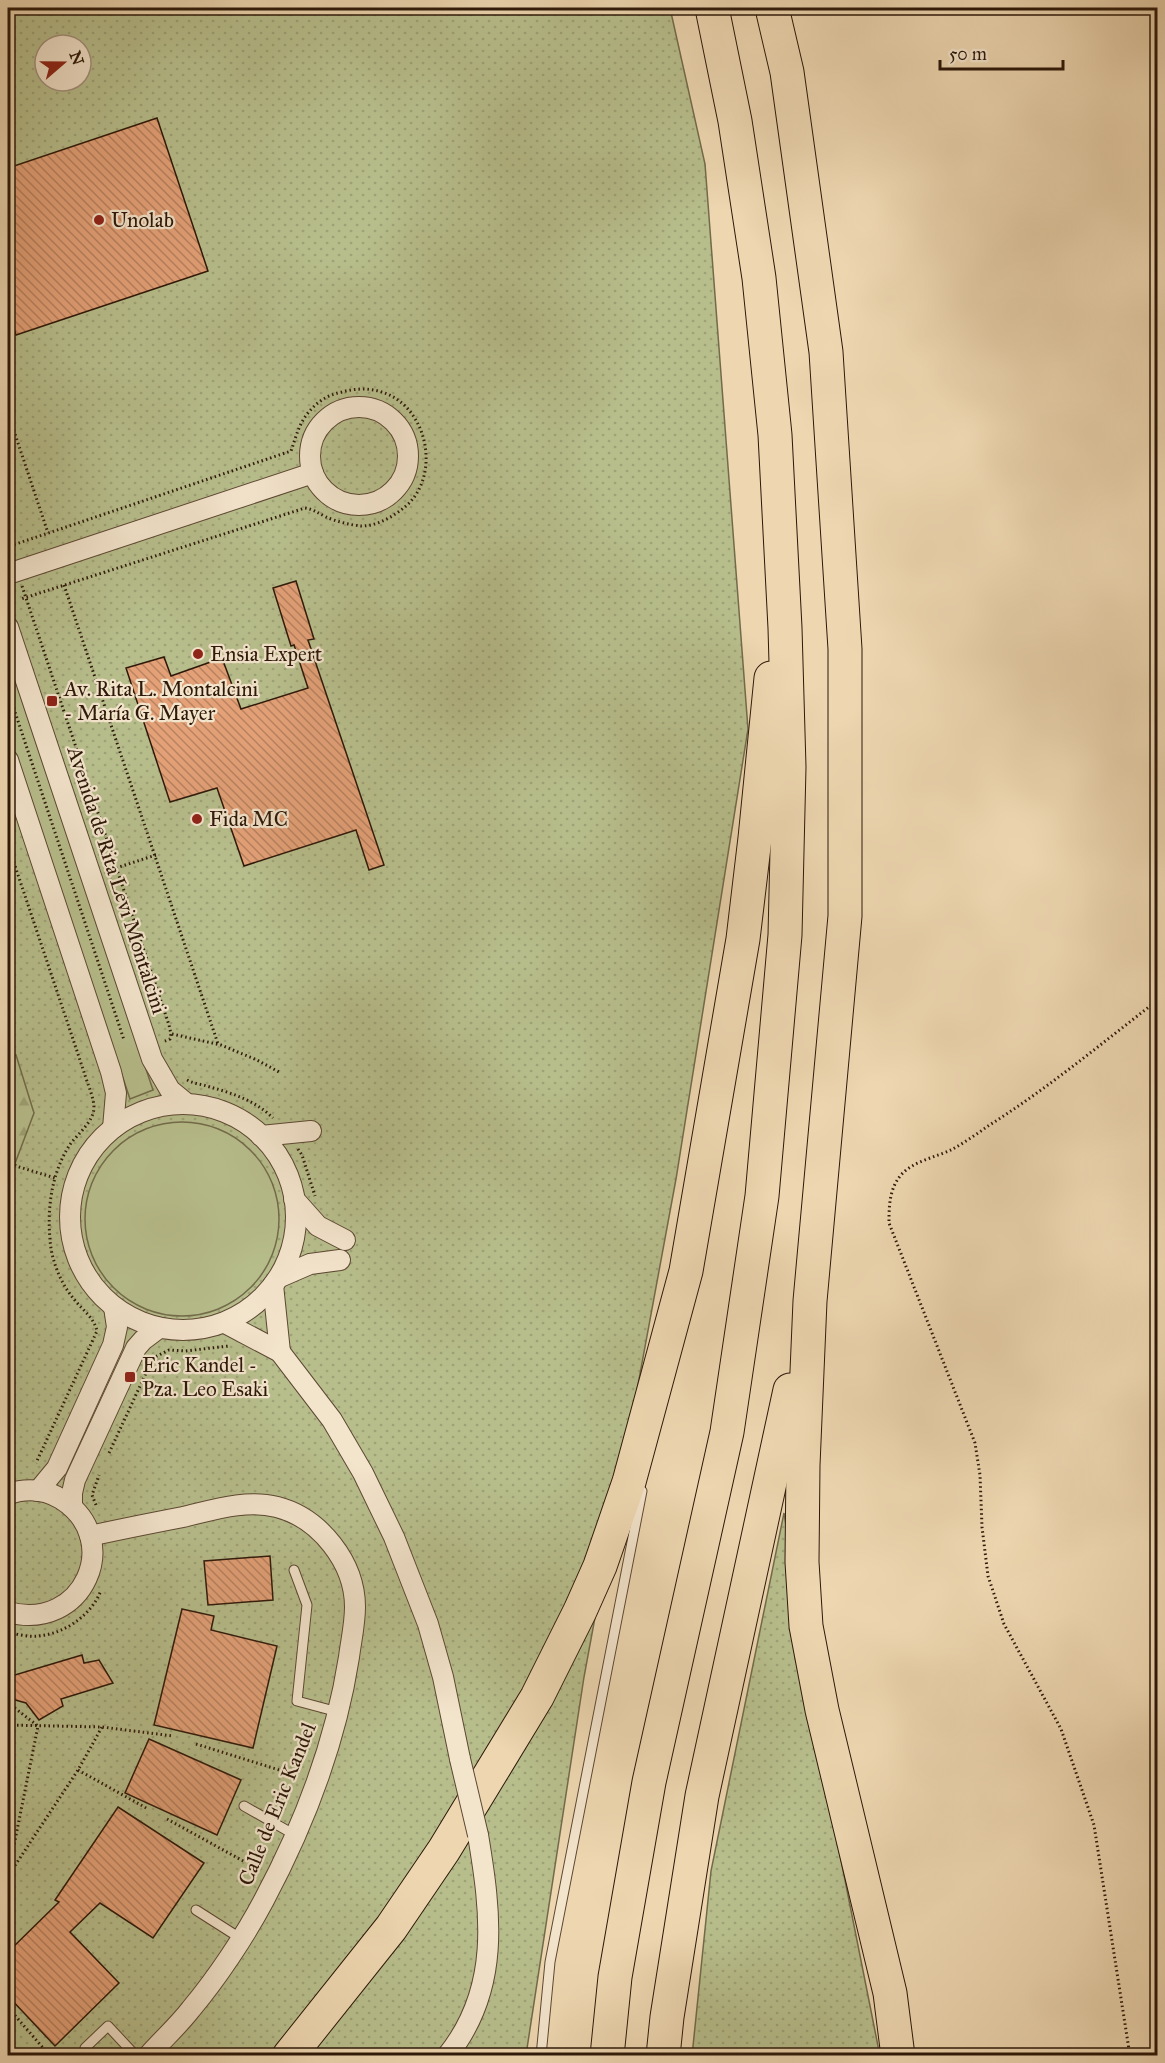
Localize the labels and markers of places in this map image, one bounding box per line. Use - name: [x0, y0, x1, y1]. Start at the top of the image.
- place label: Unolab: [111, 207, 174, 233]
- marker: Unolab: [92, 213, 106, 227]
- place label: Ensia Expert: [210, 641, 323, 667]
- marker: Ensia Expert: [191, 647, 205, 661]
- place label: Av. Rita L. Montalcini - María G. Mayer: [63, 676, 259, 726]
- marker: Av. Rita L. Montalcini - María G. Mayer: [45, 694, 59, 708]
- place label: Fida MC: [209, 806, 288, 832]
- marker: Fida MC: [190, 812, 204, 826]
- place label: Eric Kandel - Pza. Leo Esaki: [142, 1352, 269, 1402]
- marker: Eric Kandel - Pza. Leo Esaki: [123, 1370, 137, 1384]

